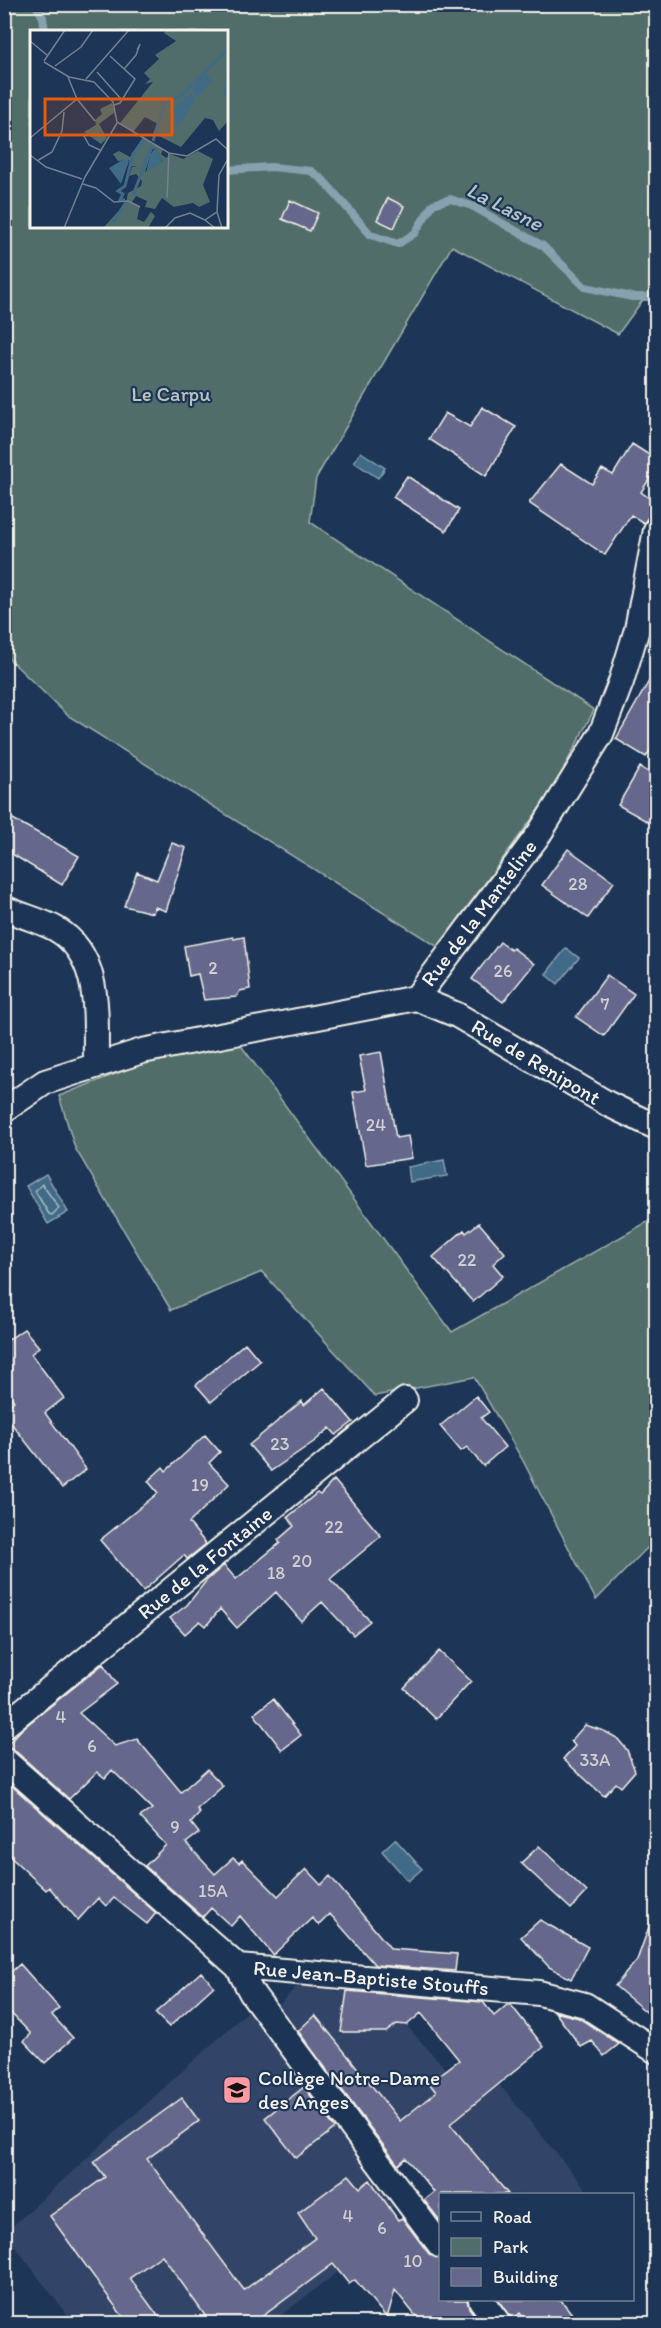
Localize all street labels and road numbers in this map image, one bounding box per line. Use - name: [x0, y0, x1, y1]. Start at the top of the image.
- street label: Rue de la Manteline: [415, 834, 542, 991]
- street label: Rue de Renipont: [467, 1013, 605, 1110]
- street label: Rue de la Fontaine: [132, 1501, 277, 1624]
- street label: Rue Jean-Baptiste Stouffs: [252, 1955, 490, 2000]

